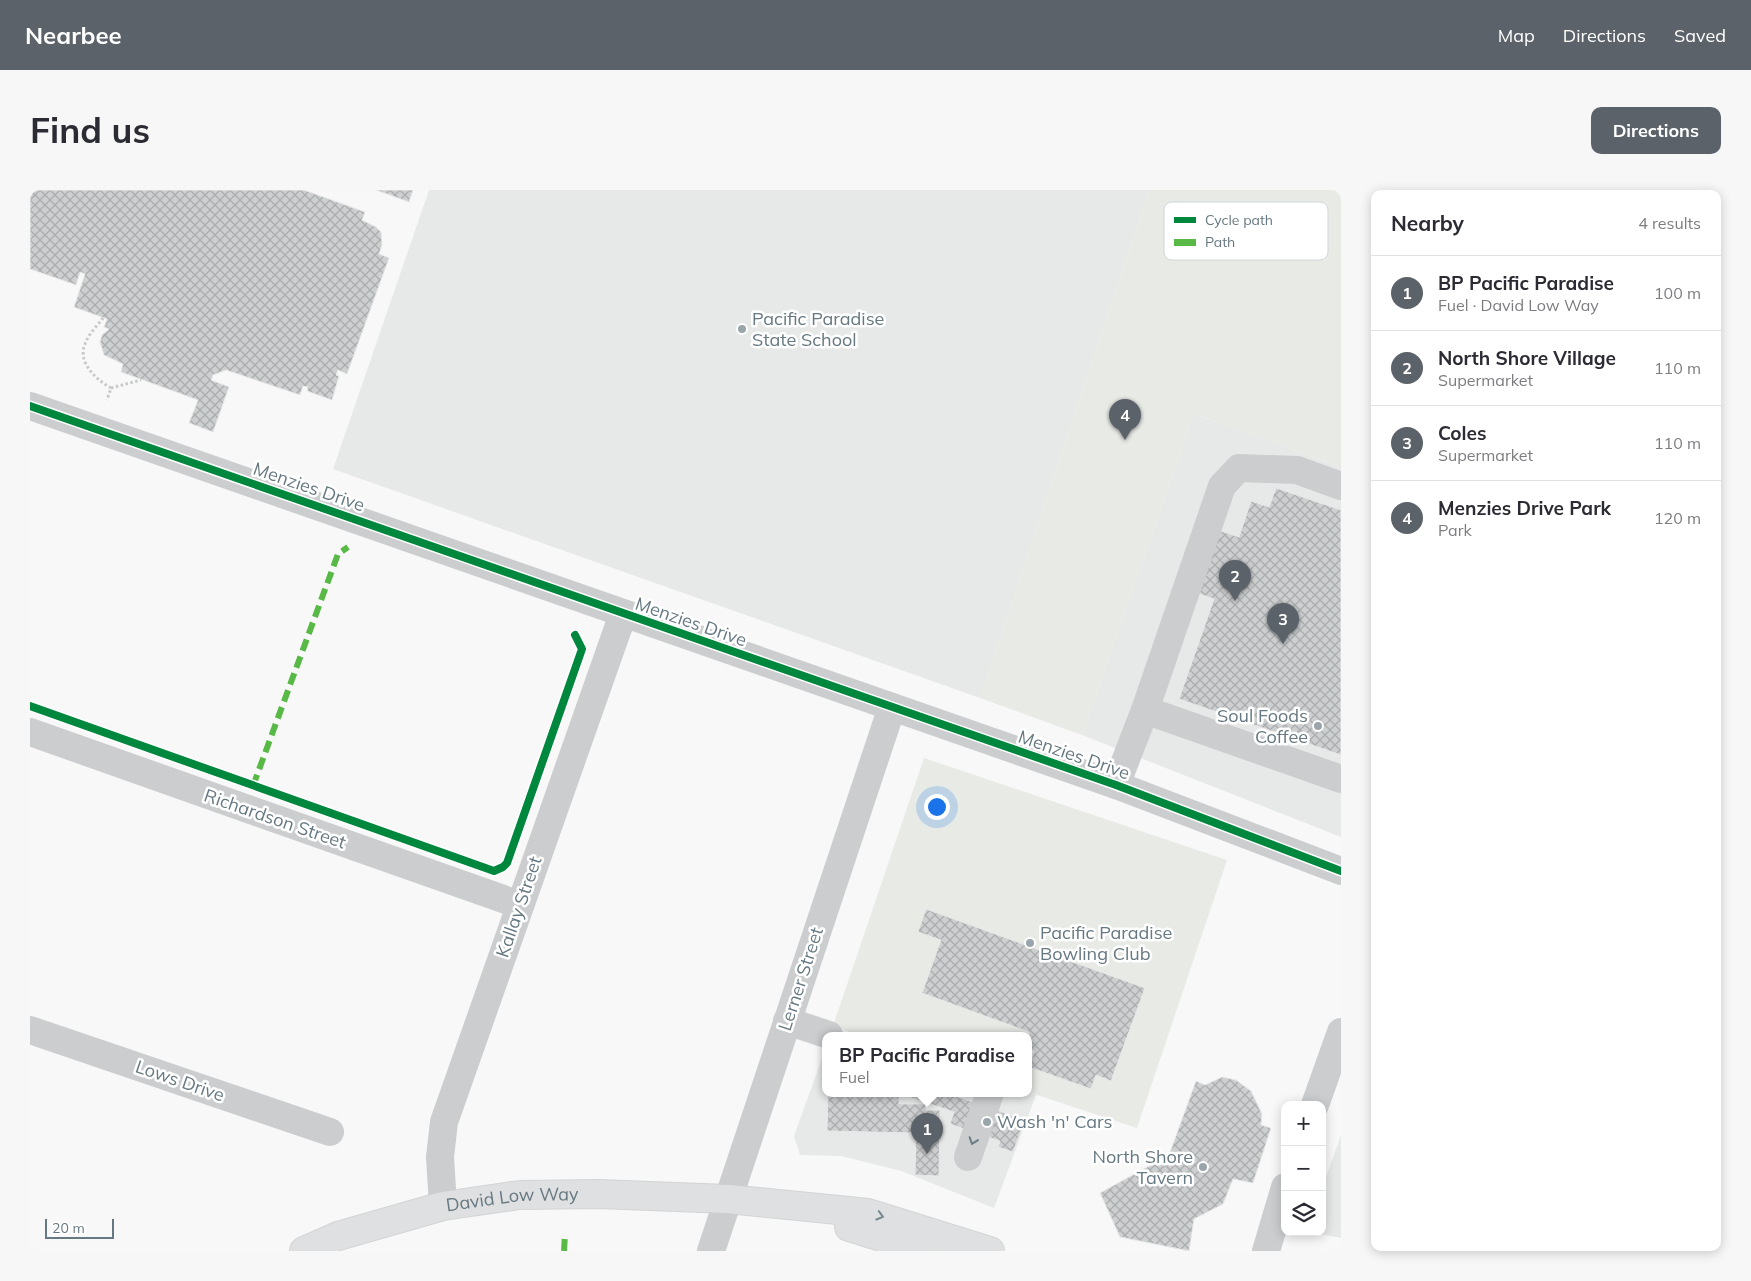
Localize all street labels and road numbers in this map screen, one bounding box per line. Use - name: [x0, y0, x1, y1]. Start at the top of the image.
- street label: Menzies Drive: [250, 457, 368, 516]
- street label: Menzies Drive: [632, 592, 750, 651]
- street label: Menzies Drive: [1015, 725, 1133, 784]
- street label: Richardson Street: [201, 783, 349, 854]
- street label: Kallay Street: [490, 853, 547, 960]
- street label: Lerner Street: [773, 924, 828, 1033]
- street label: Lows Drive: [133, 1055, 228, 1106]
- street label: David Low Way: [444, 1182, 579, 1216]

